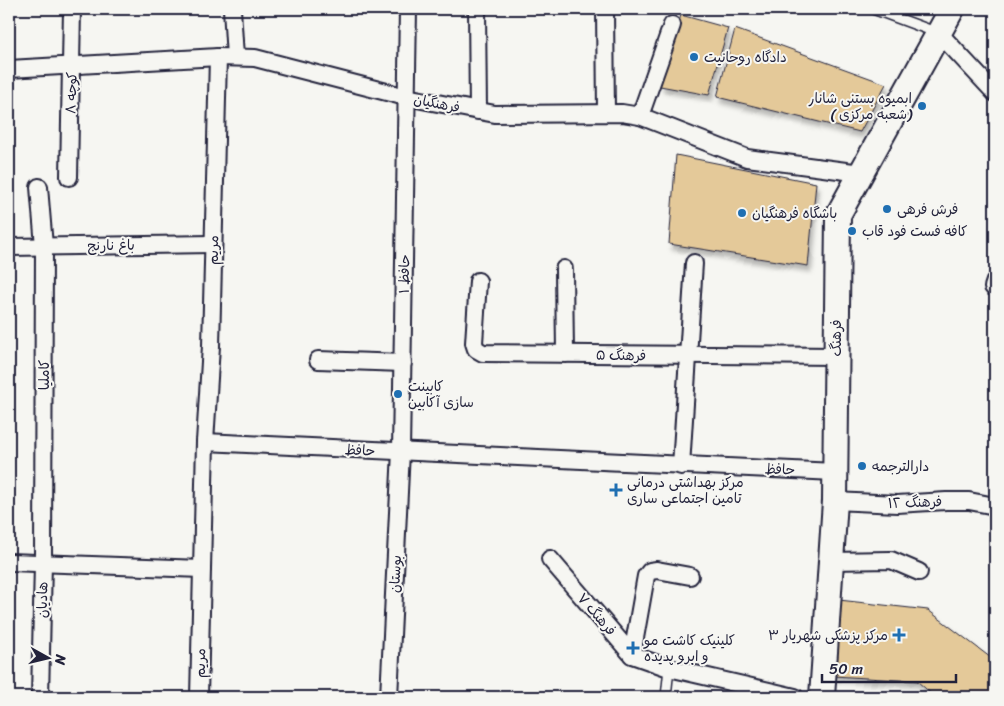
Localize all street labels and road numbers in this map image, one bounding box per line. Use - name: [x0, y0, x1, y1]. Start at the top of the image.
- street label: کوچه ۸: [58, 72, 85, 114]
- street label: فرهنگیان: [412, 87, 462, 120]
- street label: باغ نارنج: [87, 233, 135, 258]
- street label: مریم: [201, 235, 226, 265]
- street label: حافظ ۱: [392, 254, 417, 294]
- street label: فرهنگ: [824, 319, 849, 357]
- street label: فرهنگ ۵: [596, 343, 646, 368]
- street label: کاملیا: [32, 360, 57, 390]
- street label: حافظ: [344, 437, 376, 464]
- street label: حافظ: [764, 456, 796, 483]
- street label: فرهنگ ١٢: [887, 489, 943, 516]
- street label: بوستان: [382, 554, 409, 594]
- street label: هادیان: [30, 582, 55, 618]
- street label: فرهنگ ۷: [571, 587, 623, 642]
- street label: مریم: [188, 648, 213, 678]

